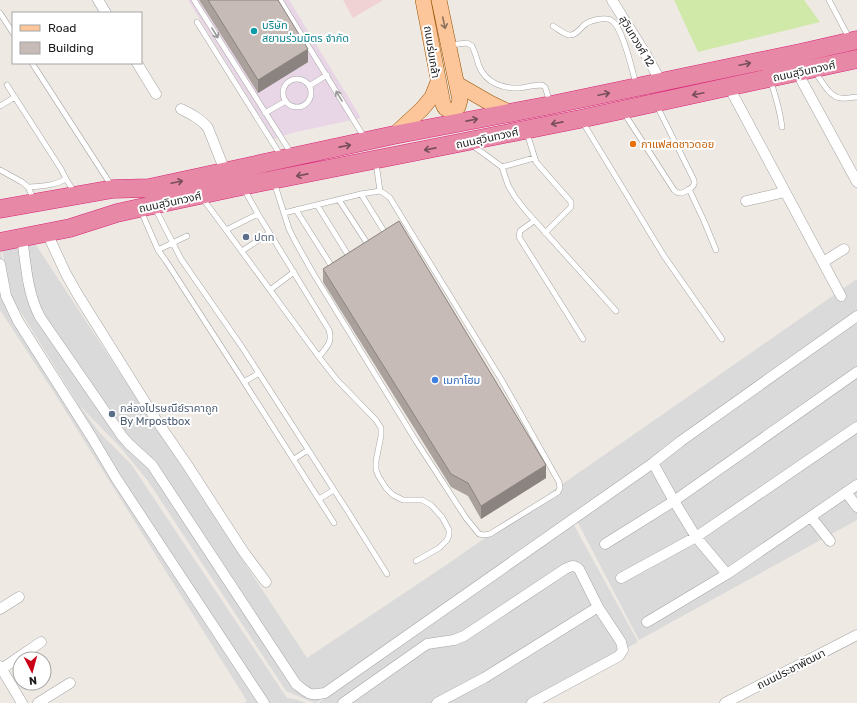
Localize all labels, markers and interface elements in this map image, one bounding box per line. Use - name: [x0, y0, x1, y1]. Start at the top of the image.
- legend: [12, 12, 142, 64]
- street label: สุวินทวงศ์ 12: [616, 13, 657, 69]
- one-way arrow: [440, 16, 448, 29]
- place label: บริษัท สยามร่วมมิตร จำกัด: [262, 19, 349, 45]
- text: Road: [48, 21, 76, 35]
- street label: ถนนร่มเกล้า: [421, 25, 442, 79]
- marker: บริษัท สยามร่วมมิตร จำกัด: [249, 26, 259, 36]
- one-way arrow: [211, 27, 219, 38]
- text: Building: [48, 41, 94, 55]
- street label: ถนนสุวินทวงศ์: [772, 59, 837, 84]
- one-way arrow: [738, 60, 751, 68]
- one-way arrow: [597, 89, 610, 97]
- one-way arrow: [335, 90, 343, 102]
- one-way arrow: [692, 90, 705, 98]
- one-way arrow: [465, 116, 478, 124]
- one-way arrow: [551, 120, 564, 128]
- street label: ถนนสุวินทวงศ์: [455, 126, 520, 151]
- place label: กาแฟสดชาวดอย: [641, 138, 714, 151]
- marker: กาแฟสดชาวดอย: [628, 139, 638, 149]
- one-way arrow: [338, 142, 351, 150]
- one-way arrow: [424, 146, 437, 154]
- one-way arrow: [296, 171, 309, 179]
- one-way arrow: [170, 177, 183, 185]
- street label: ถนนสุวินทวงศ์: [138, 190, 203, 215]
- place label: ปตท: [254, 231, 274, 244]
- marker: ปตท: [241, 232, 251, 242]
- place label: เมกาโฮม: [443, 374, 480, 387]
- marker: เมกาโฮม: [430, 375, 440, 385]
- place label: กล่องไปรษณีย์ราคาถูก By Mrpostbox: [120, 402, 218, 428]
- marker: กล่องไปรษณีย์ราคาถูก By Mrpostbox: [107, 409, 117, 419]
- street label: ถนนประชาพัฒนา: [755, 647, 828, 692]
- north arrow: [12, 651, 52, 691]
- text: N: [28, 674, 38, 687]

